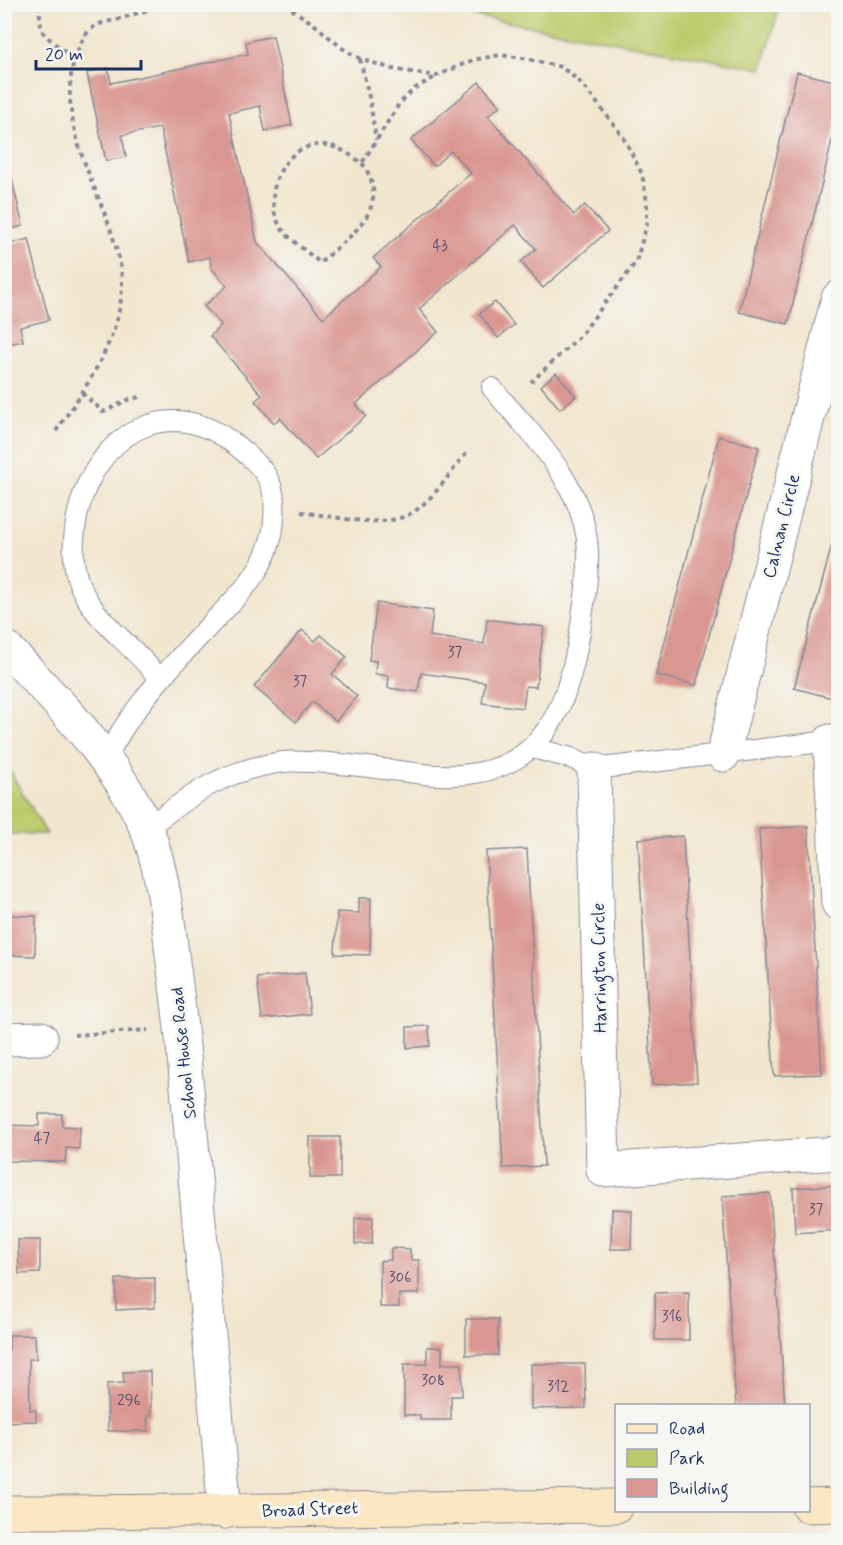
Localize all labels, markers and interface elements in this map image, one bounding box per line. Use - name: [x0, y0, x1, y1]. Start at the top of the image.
- scale bar: [36, 33, 141, 71]
- text: 20 m: [45, 43, 83, 67]
- house number: 43: [432, 236, 448, 256]
- street label: Calnan Circle: [757, 471, 807, 581]
- house number: 37: [448, 643, 463, 663]
- house number: 37: [293, 672, 308, 692]
- street label: Harrington Circle: [587, 903, 615, 1033]
- street label: School House Road: [165, 986, 203, 1120]
- house number: 47: [34, 1129, 51, 1149]
- house number: 37: [809, 1200, 824, 1220]
- house number: 306: [389, 1268, 411, 1288]
- house number: 316: [662, 1307, 682, 1327]
- house number: 308: [421, 1371, 445, 1391]
- house number: 312: [547, 1377, 569, 1397]
- house number: 296: [117, 1391, 141, 1411]
- legend: [615, 1404, 810, 1512]
- text: Road: [669, 1417, 705, 1441]
- text: Park: [669, 1447, 705, 1471]
- text: Building: [669, 1477, 729, 1503]
- street label: Broad Street: [261, 1496, 359, 1524]

